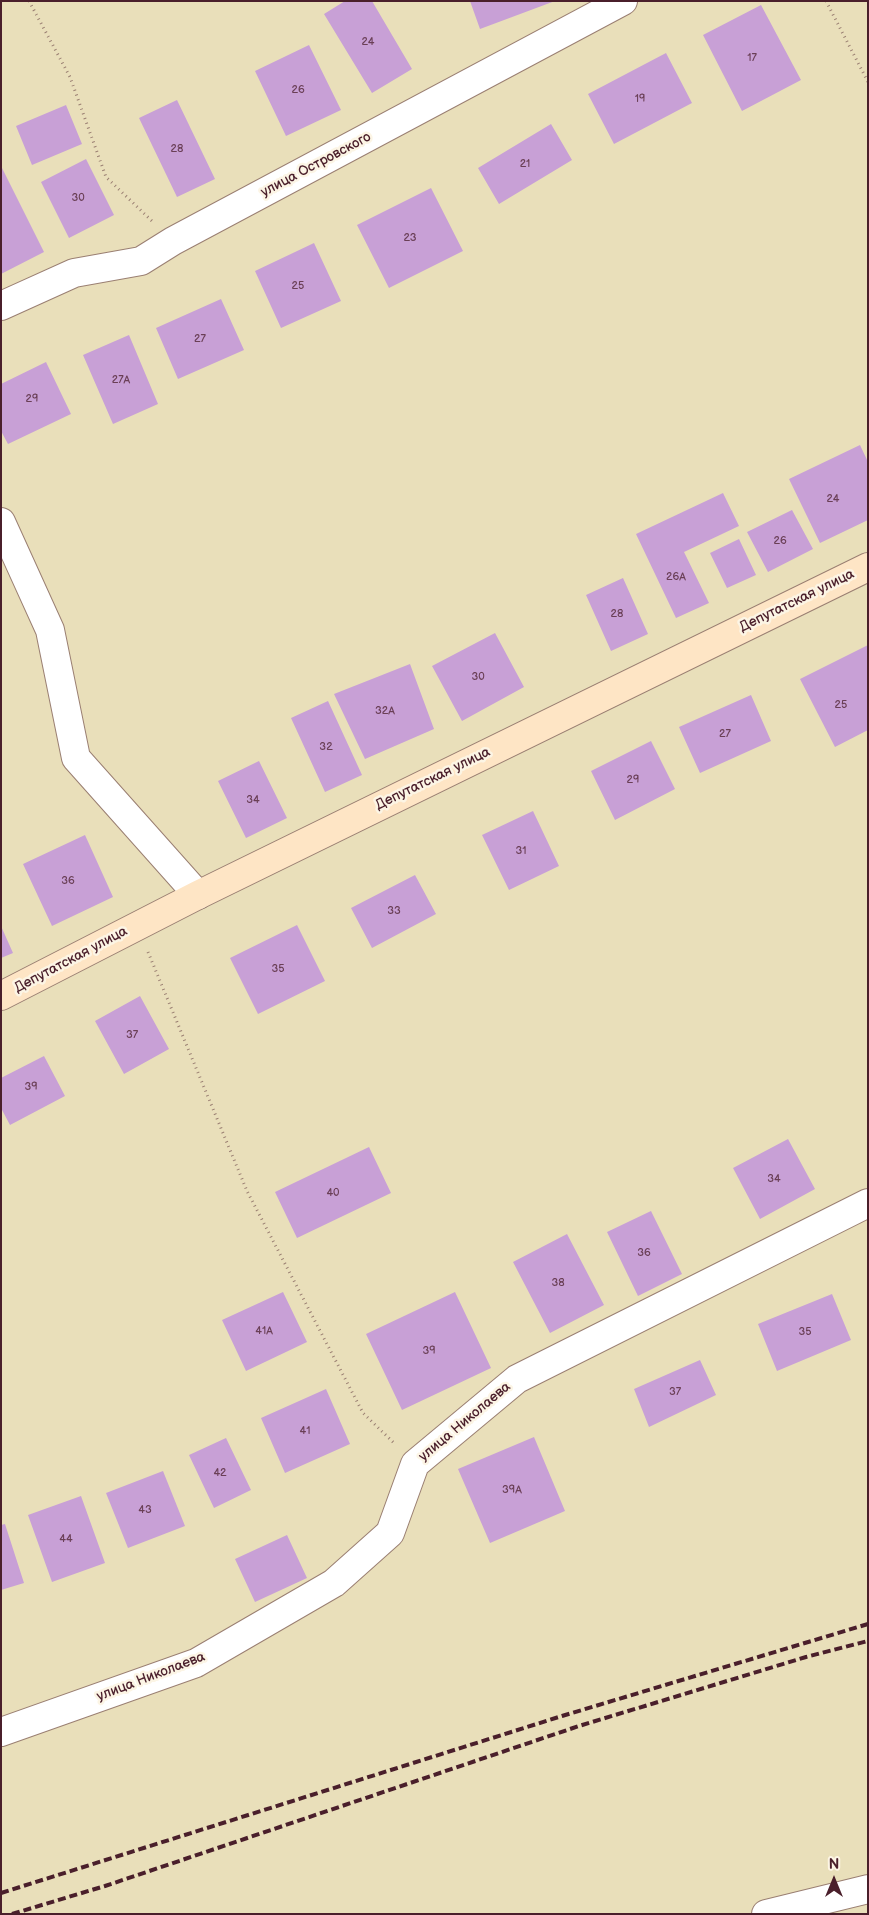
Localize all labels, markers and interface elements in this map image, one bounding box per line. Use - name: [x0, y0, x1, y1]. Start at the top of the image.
- house number: 24: [361, 35, 375, 49]
- house number: 17: [747, 51, 757, 65]
- house number: 26: [291, 83, 305, 97]
- house number: 19: [635, 92, 645, 106]
- street label: улица Островского: [258, 129, 374, 201]
- house number: 28: [171, 142, 183, 156]
- house number: 21: [520, 157, 530, 171]
- house number: 30: [71, 191, 85, 205]
- house number: 23: [403, 231, 417, 245]
- house number: 25: [292, 279, 304, 293]
- house number: 27: [194, 332, 206, 346]
- house number: 27А: [112, 373, 130, 387]
- house number: 29: [26, 392, 38, 406]
- house number: 24: [826, 492, 840, 506]
- house number: 26: [773, 534, 787, 548]
- street label: Депутатская улица: [737, 566, 857, 636]
- house number: 26А: [666, 570, 686, 584]
- house number: 28: [611, 607, 623, 621]
- house number: 30: [471, 670, 485, 684]
- house number: 25: [835, 698, 847, 712]
- house number: 32А: [375, 704, 395, 718]
- house number: 27: [719, 727, 731, 741]
- house number: 32: [319, 740, 333, 754]
- street label: Депутатская улица: [373, 744, 493, 814]
- house number: 29: [627, 773, 639, 787]
- house number: 34: [246, 793, 260, 807]
- house number: 31: [515, 844, 527, 858]
- house number: 36: [61, 874, 75, 888]
- house number: 33: [387, 904, 401, 918]
- street label: Депутатская улица: [12, 923, 130, 997]
- house number: 35: [271, 962, 285, 976]
- house number: 37: [126, 1028, 138, 1042]
- house number: 39: [24, 1080, 38, 1094]
- house number: 34: [767, 1172, 781, 1186]
- house number: 40: [326, 1186, 340, 1200]
- house number: 36: [637, 1246, 651, 1260]
- house number: 38: [551, 1276, 565, 1290]
- house number: 41А: [255, 1324, 273, 1338]
- house number: 35: [798, 1325, 812, 1339]
- house number: 39: [422, 1344, 436, 1358]
- street label: улица Николаева: [416, 1379, 514, 1465]
- house number: 37: [669, 1385, 681, 1399]
- house number: 41: [300, 1424, 310, 1438]
- house number: 42: [213, 1466, 227, 1480]
- house number: 39А: [502, 1483, 522, 1497]
- house number: 43: [138, 1503, 152, 1517]
- house number: 44: [59, 1532, 73, 1546]
- street label: улица Николаева: [94, 1649, 208, 1705]
- north arrow: [809, 1855, 859, 1905]
- text: N: [829, 1856, 839, 1873]

